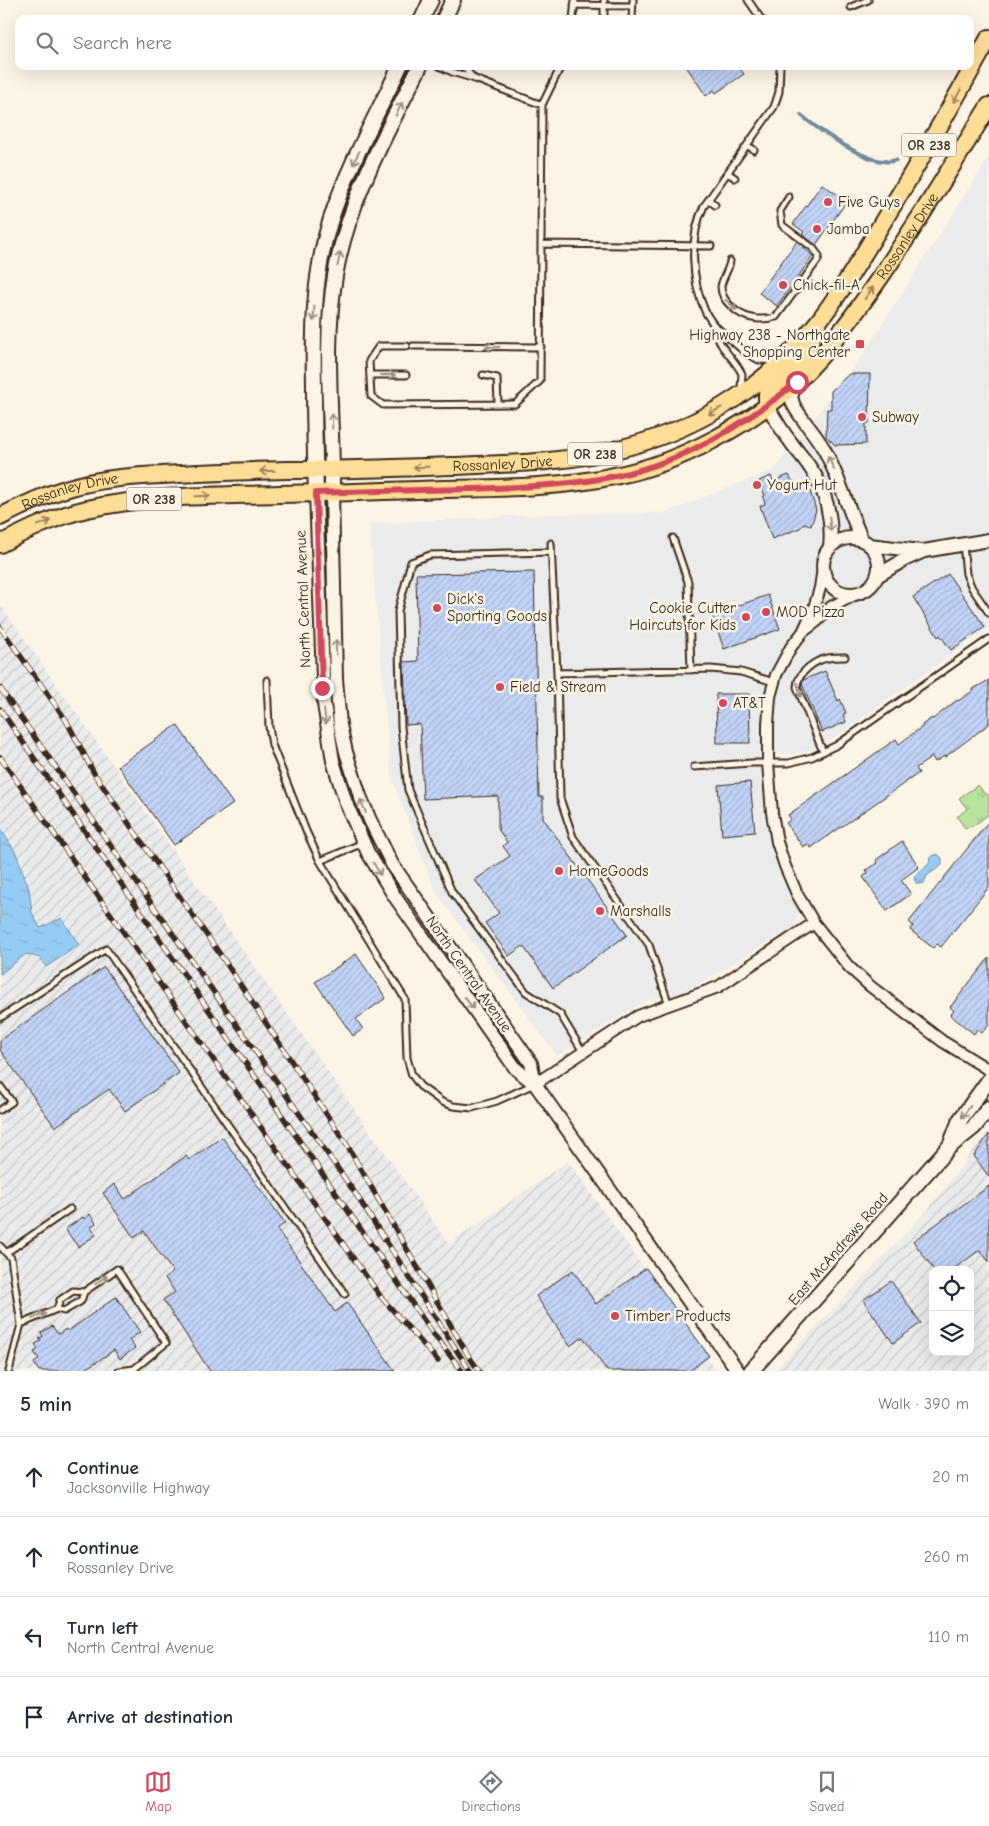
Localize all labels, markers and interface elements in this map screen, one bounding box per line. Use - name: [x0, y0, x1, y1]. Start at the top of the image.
- search box: [15, 15, 974, 70]
- icon: search: [33, 29, 61, 57]
- text: Search here: [73, 32, 172, 54]
- one-way arrow: [952, 88, 961, 103]
- one-way arrow: [395, 102, 405, 117]
- road number: OR 238: [902, 134, 956, 156]
- one-way arrow: [351, 150, 361, 165]
- street label: Rossanley Drive: [872, 189, 942, 283]
- place label: Five Guys: [838, 193, 900, 211]
- marker: Five Guys: [822, 196, 834, 208]
- place label: Jamba: [827, 220, 870, 238]
- marker: Jamba: [811, 223, 823, 235]
- one-way arrow: [335, 251, 344, 267]
- place label: Chick-fil-A: [793, 276, 860, 294]
- marker: Chick-fil-A: [777, 279, 789, 291]
- one-way arrow: [864, 286, 874, 300]
- one-way arrow: [724, 298, 737, 310]
- one-way arrow: [309, 305, 318, 321]
- place label: Highway 238 - Northgate Shopping Center: [689, 326, 850, 361]
- marker: Highway 238 - Northgate Shopping Center: [854, 338, 866, 350]
- one-way arrow: [484, 342, 500, 352]
- one-way arrow: [380, 370, 396, 380]
- route start: [786, 371, 809, 394]
- one-way arrow: [707, 406, 722, 416]
- place label: Subway: [872, 408, 919, 426]
- marker: Subway: [856, 411, 868, 423]
- one-way arrow: [327, 413, 337, 430]
- road number: OR 238: [568, 442, 622, 466]
- street label: Rossanley Drive: [452, 452, 554, 475]
- one-way arrow: [826, 455, 836, 470]
- one-way arrow: [413, 462, 430, 472]
- one-way arrow: [259, 466, 276, 476]
- street label: Rossanley Drive: [19, 469, 120, 514]
- place label: Yogurt Hut: [767, 476, 837, 494]
- marker: Yogurt Hut: [751, 479, 763, 491]
- road number: OR 238: [126, 488, 182, 510]
- one-way arrow: [194, 491, 211, 501]
- one-way arrow: [825, 515, 835, 531]
- one-way arrow: [36, 518, 51, 527]
- street label: North Central Avenue: [292, 529, 314, 668]
- place label: Dick's Sporting Goods: [447, 590, 547, 625]
- place label: Cookie Cutter Haircuts for Kids: [629, 599, 736, 634]
- marker: Dick's Sporting Goods: [431, 602, 443, 614]
- place label: MOD Pizza: [776, 603, 845, 621]
- marker: MOD Pizza: [760, 606, 772, 618]
- marker: Cookie Cutter Haircuts for Kids: [740, 611, 752, 623]
- one-way arrow: [331, 639, 340, 655]
- route end: [311, 677, 334, 700]
- place label: Field & Stream: [510, 678, 606, 696]
- marker: Field & Stream: [494, 681, 506, 693]
- one-way arrow: [795, 682, 804, 698]
- place label: AT&T: [733, 694, 766, 712]
- marker: AT&T: [717, 697, 729, 709]
- one-way arrow: [320, 708, 330, 724]
- one-way arrow: [358, 798, 367, 813]
- one-way arrow: [372, 862, 382, 876]
- place label: HomeGoods: [569, 862, 649, 880]
- marker: HomeGoods: [553, 865, 565, 877]
- place label: Marshalls: [610, 902, 671, 920]
- marker: Marshalls: [594, 905, 606, 917]
- street label: North Central Avenue: [422, 912, 516, 1036]
- one-way arrow: [463, 996, 474, 1010]
- one-way arrow: [961, 1104, 971, 1118]
- street label: East McAndrews Road: [784, 1189, 892, 1309]
- map controls: [929, 1266, 974, 1356]
- button: locate: [929, 1266, 974, 1311]
- one-way arrow: [93, 1275, 107, 1285]
- place label: Timber Products: [625, 1307, 731, 1325]
- marker: Timber Products: [609, 1310, 621, 1322]
- one-way arrow: [31, 1311, 46, 1321]
- button: layers: [929, 1311, 974, 1356]
- text: 5 min: [20, 1392, 72, 1416]
- text: Walk · 390 m: [878, 1395, 969, 1413]
- text: Continue: [67, 1457, 139, 1479]
- icon: ahead: [20, 1463, 48, 1491]
- text: 20 m: [932, 1468, 969, 1486]
- text: Jacksonville Highway: [67, 1479, 210, 1497]
- text: Continue: [67, 1537, 139, 1559]
- icon: ahead: [20, 1543, 48, 1571]
- text: 260 m: [924, 1548, 969, 1566]
- text: Rossanley Drive: [67, 1559, 174, 1577]
- text: Turn left: [67, 1617, 138, 1639]
- icon: left: [20, 1623, 48, 1651]
- text: 110 m: [928, 1628, 969, 1646]
- text: North Central Avenue: [67, 1639, 214, 1657]
- icon: arrive: [20, 1703, 48, 1731]
- text: Arrive at destination: [67, 1706, 233, 1728]
- tab: Map: [144, 1768, 172, 1815]
- tab: Directions: [461, 1768, 521, 1815]
- tab: Saved: [810, 1768, 845, 1815]

